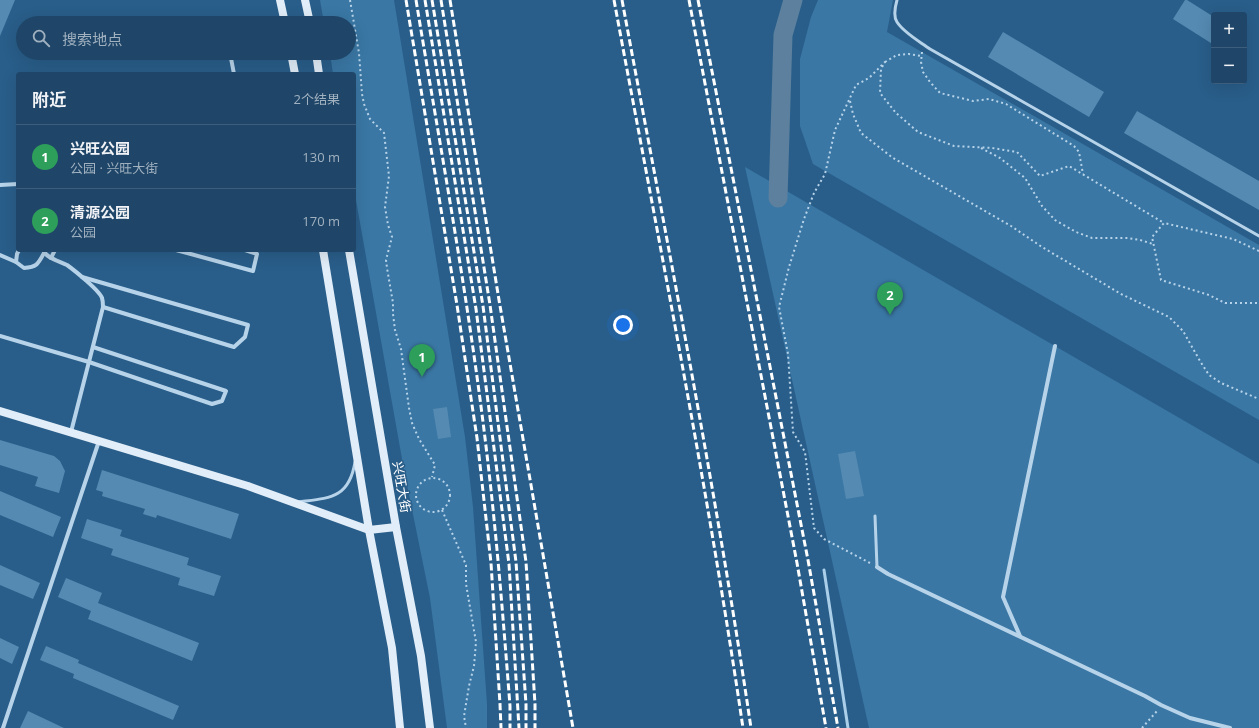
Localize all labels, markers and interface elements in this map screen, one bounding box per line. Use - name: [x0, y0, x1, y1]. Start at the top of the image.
- map controls: [1211, 12, 1247, 84]
- button: +: [1211, 12, 1247, 48]
- search box: [16, 16, 356, 60]
- icon: search: [30, 27, 52, 49]
- text: 搜索地点: [62, 29, 122, 49]
- button: −: [1211, 48, 1247, 84]
- text: 附近: [32, 88, 66, 111]
- text: 2个结果: [294, 90, 340, 108]
- text: 兴旺公园: [70, 138, 130, 158]
- text: 1: [41, 148, 49, 166]
- text: 130 m: [302, 148, 340, 166]
- text: 公园 · 兴旺大街: [70, 159, 158, 177]
- text: 清源公园: [70, 202, 130, 222]
- text: 2: [41, 212, 49, 230]
- text: 170 m: [302, 212, 340, 230]
- text: 公园: [70, 223, 96, 241]
- pin: 2: [877, 282, 903, 315]
- your location: [613, 315, 633, 335]
- pin: 1: [409, 344, 435, 377]
- street label: 兴旺大街: [389, 460, 415, 514]

